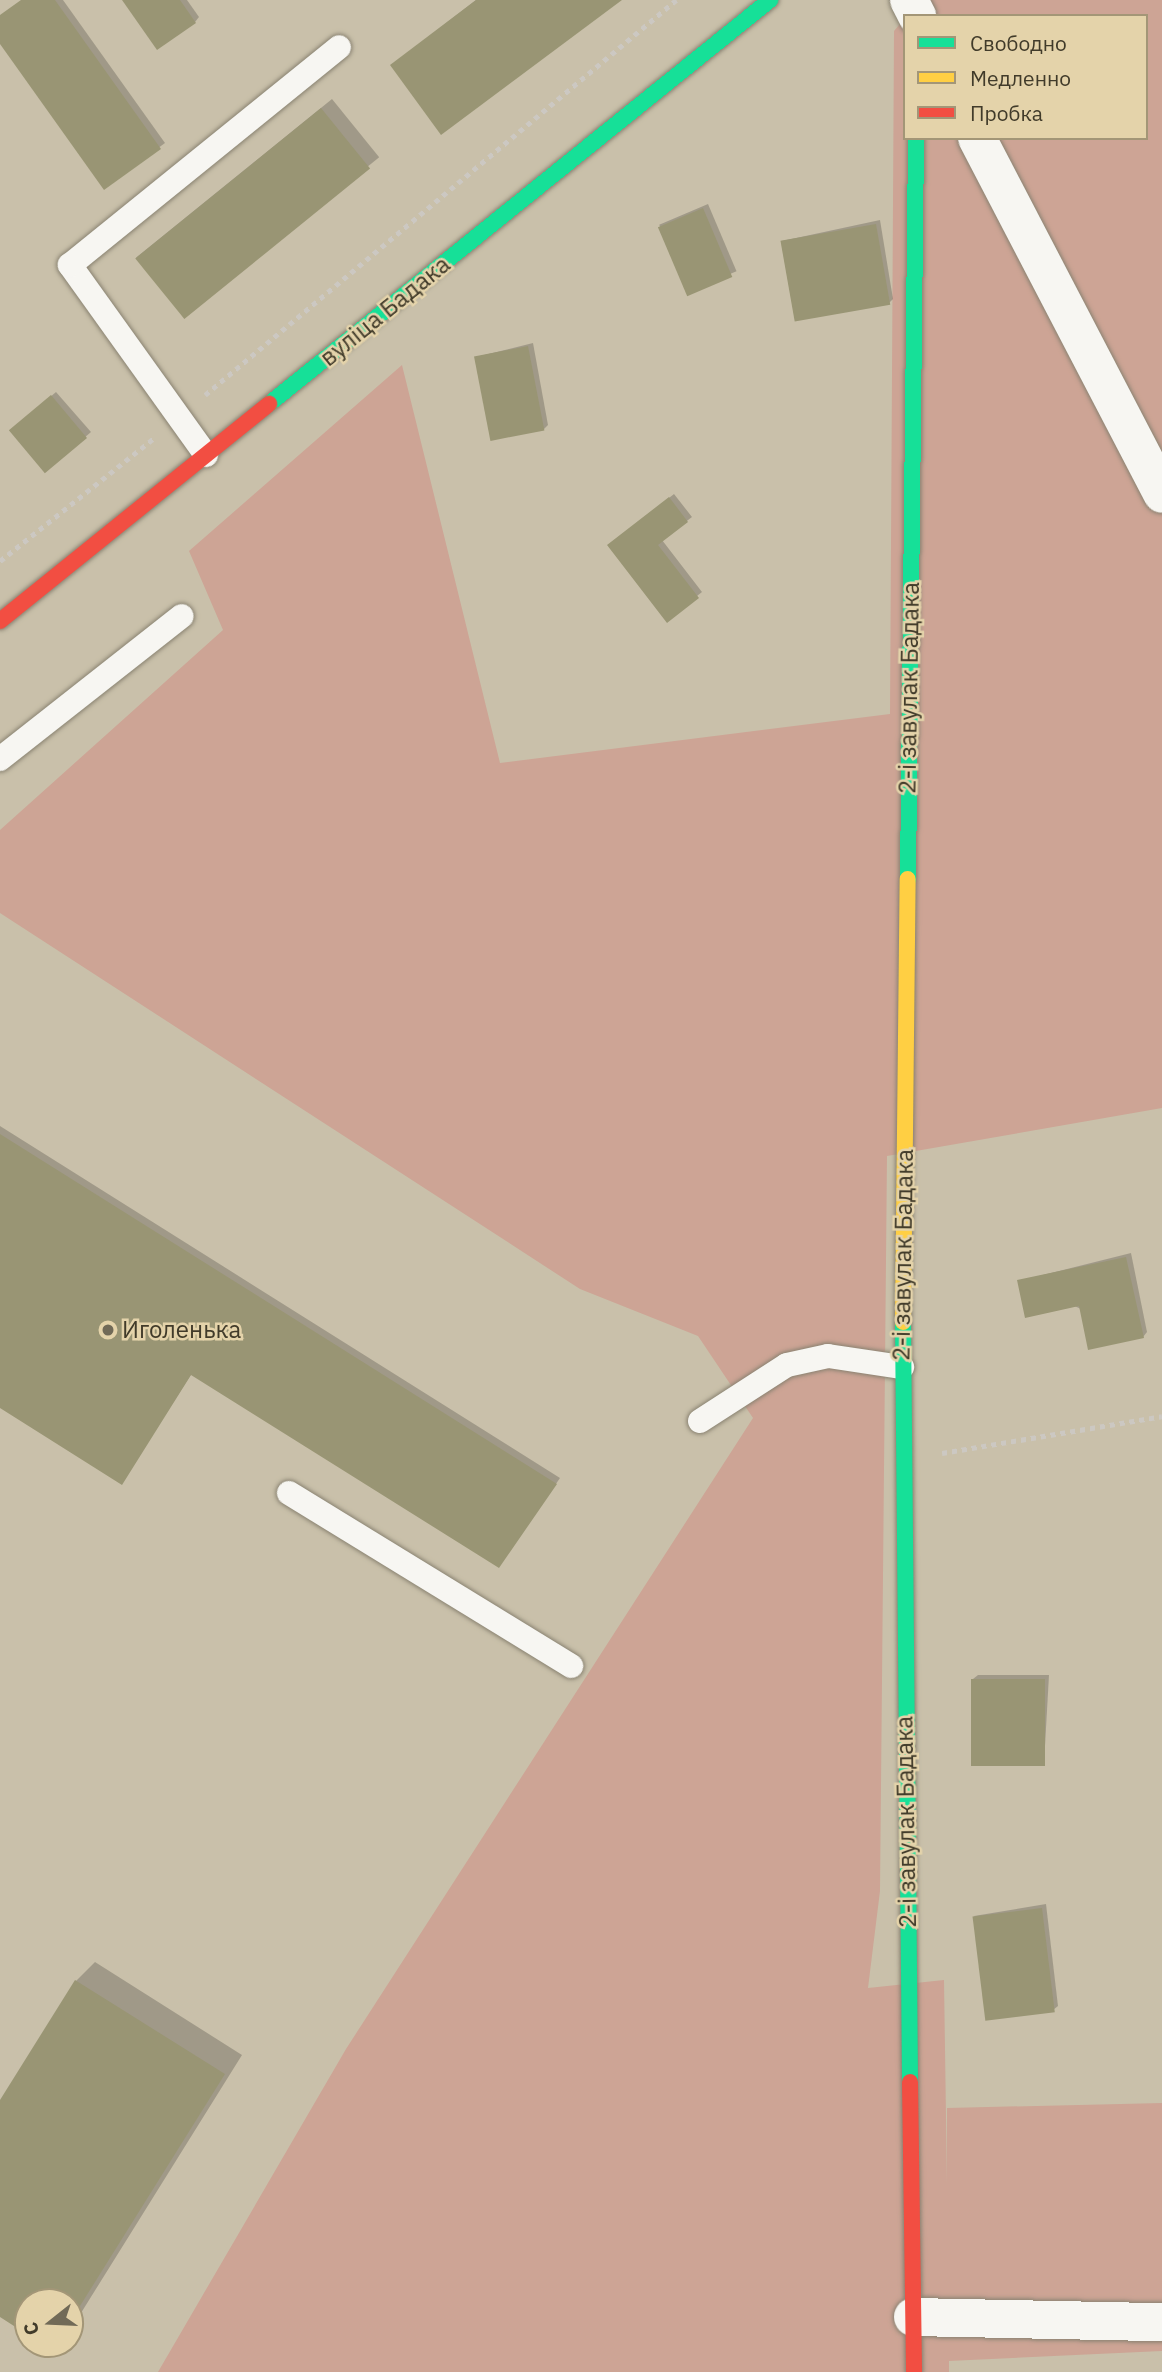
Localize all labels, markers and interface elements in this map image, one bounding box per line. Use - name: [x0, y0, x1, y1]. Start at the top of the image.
- legend: [903, 14, 1148, 140]
- text: Свободно: [970, 29, 1067, 57]
- text: Медленно: [970, 64, 1071, 92]
- text: Пробка: [970, 99, 1043, 127]
- street label: вуліца Бадака: [314, 250, 456, 372]
- street label: 2-і завулак Бадака: [893, 582, 925, 794]
- street label: 2-і завулак Бадака: [887, 1149, 919, 1361]
- place label: Иголенька: [122, 1316, 241, 1344]
- marker: Иголенька: [100, 1322, 116, 1338]
- street label: 2-і завулак Бадака: [890, 1716, 922, 1928]
- north arrow: [14, 2288, 84, 2358]
- text: С: [18, 2319, 44, 2338]

